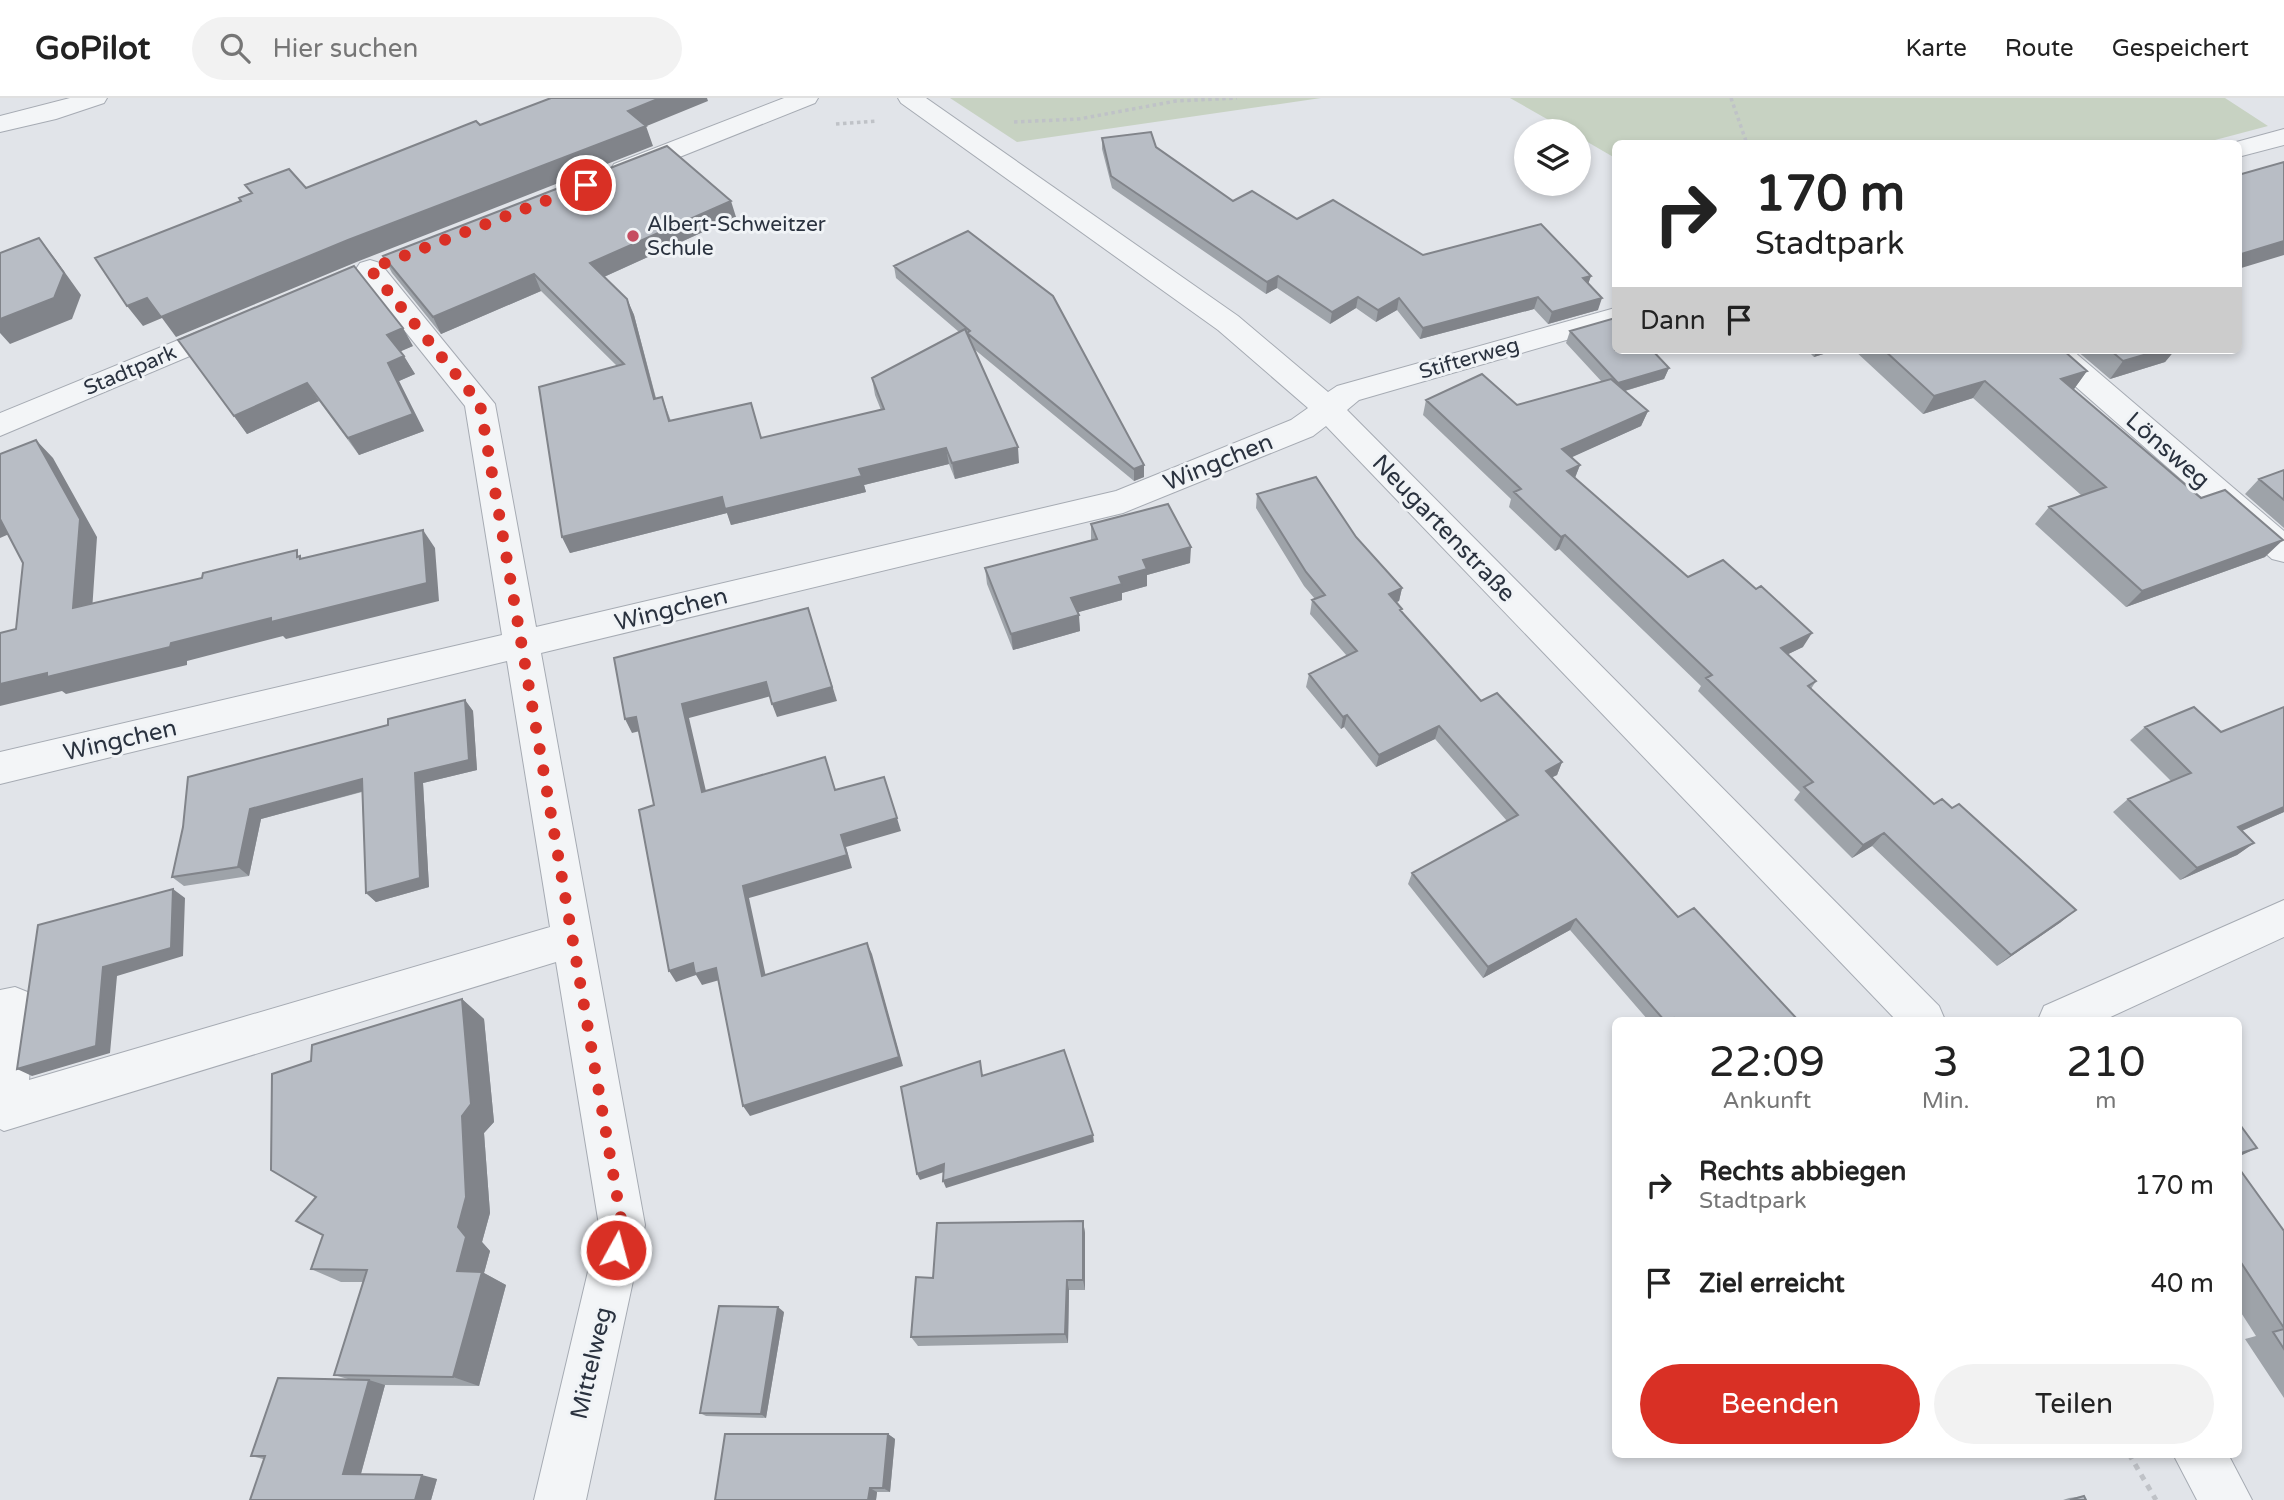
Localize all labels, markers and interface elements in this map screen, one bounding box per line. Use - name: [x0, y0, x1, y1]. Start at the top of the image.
- search box: [192, 17, 682, 80]
- text: GoPilot: [35, 29, 150, 68]
- icon: search: [216, 29, 254, 67]
- text: Hier suchen: [272, 33, 418, 64]
- text: Karte: [1905, 34, 1967, 63]
- text: Route: [2005, 34, 2074, 63]
- text: Gespeichert: [2112, 34, 2249, 63]
- map controls: [1514, 119, 1591, 196]
- button: layers: [1514, 119, 1591, 196]
- pin: [556, 155, 616, 215]
- text: 170 m: [1755, 165, 1905, 224]
- icon: arrive: [567, 166, 605, 204]
- icon: right: [1640, 168, 1731, 259]
- place label: Albert-Schweitzer Schule: [647, 212, 826, 261]
- text: Stadtpark: [1755, 225, 1905, 263]
- marker: Albert-Schweitzer Schule: [625, 228, 641, 244]
- icon: arrive: [1720, 301, 1758, 339]
- text: Dann: [1640, 305, 1706, 336]
- street label: Stifterweg: [1416, 332, 1522, 385]
- street label: Stadtpark: [80, 340, 180, 401]
- street label: Lönsweg: [2120, 406, 2216, 495]
- street label: Wingchen: [1159, 427, 1277, 498]
- street label: Neugartenstraße: [1366, 449, 1521, 608]
- street label: Wingchen: [612, 581, 731, 638]
- street label: Wingchen: [61, 713, 180, 768]
- text: 22:09: [1709, 1037, 1825, 1088]
- text: 3: [1932, 1037, 1959, 1088]
- text: 210: [2066, 1037, 2145, 1088]
- text: Ankunft: [1723, 1087, 1811, 1115]
- text: Min.: [1922, 1087, 1969, 1115]
- text: m: [2095, 1087, 2116, 1115]
- text: Rechts abbiegen: [1699, 1156, 1906, 1187]
- icon: right: [1640, 1166, 1678, 1204]
- text: 170 m: [2134, 1170, 2214, 1201]
- text: Stadtpark: [1699, 1187, 1806, 1215]
- position arrow: [579, 1213, 653, 1287]
- icon: arrive: [1640, 1264, 1678, 1302]
- text: Ziel erreicht: [1699, 1268, 1845, 1299]
- text: 40 m: [2151, 1268, 2214, 1299]
- street label: Mittelweg: [565, 1304, 618, 1422]
- button: Beenden: [1640, 1364, 1920, 1444]
- button: Teilen: [1934, 1364, 2214, 1444]

